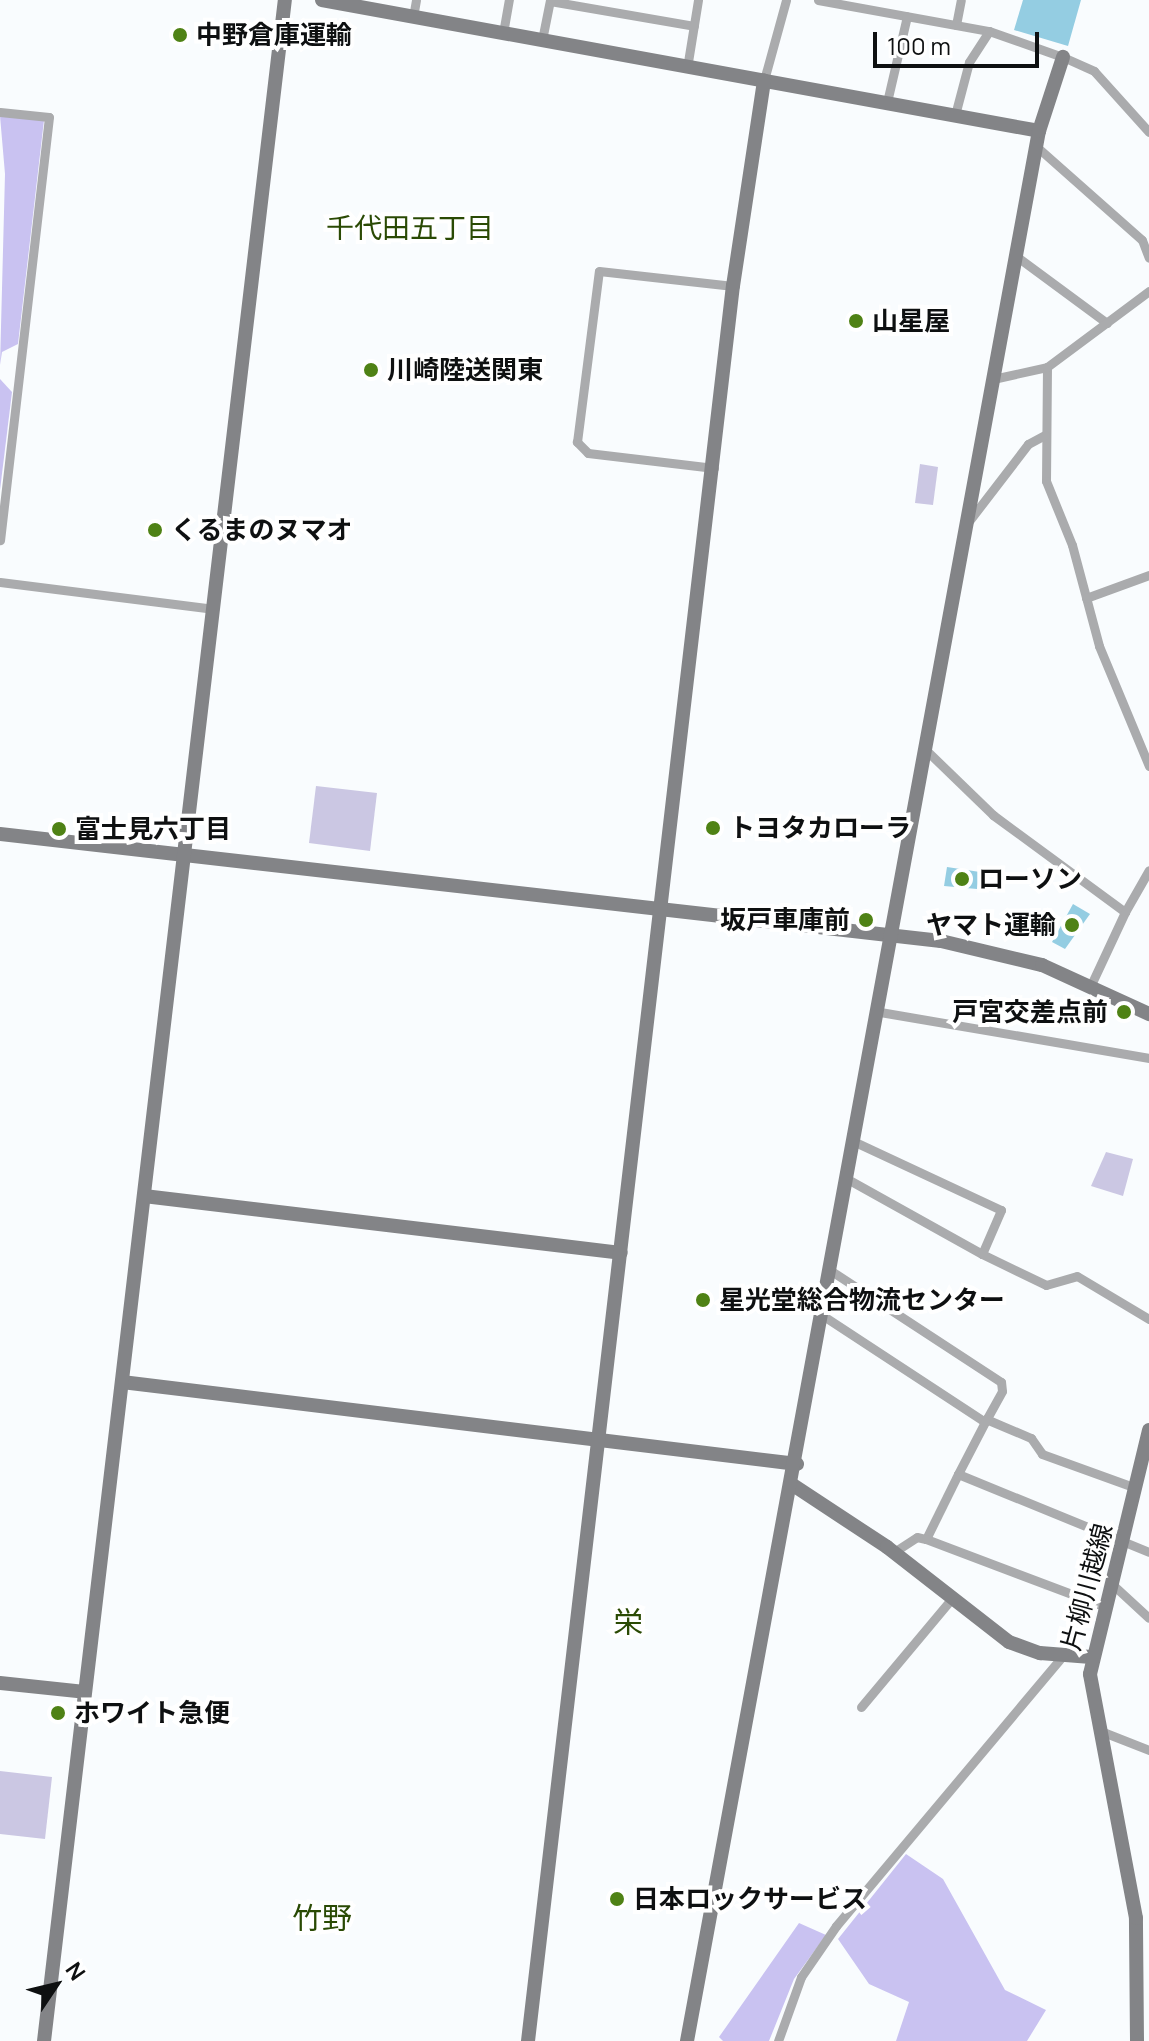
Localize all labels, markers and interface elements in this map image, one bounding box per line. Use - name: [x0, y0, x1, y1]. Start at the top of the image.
- scale bar: [877, 16, 1043, 66]
- place label: 中野倉庫運輸: [196, 19, 352, 51]
- marker: 中野倉庫運輸: [171, 26, 189, 44]
- text: 100 m: [887, 29, 951, 62]
- district label: 千代田五丁目: [326, 210, 494, 244]
- place label: 山星屋: [872, 305, 950, 337]
- marker: 山星屋: [847, 312, 865, 330]
- place label: 川崎陸送関東: [387, 354, 543, 386]
- marker: 川崎陸送関東: [362, 361, 380, 379]
- place label: くるまのヌマオ: [171, 514, 353, 546]
- marker: くるまのヌマオ: [146, 521, 164, 539]
- place label: トヨタカローラ: [729, 812, 911, 844]
- place label: 富士見六丁目: [75, 813, 231, 845]
- marker: トヨタカローラ: [704, 819, 722, 837]
- marker: 富士見六丁目: [50, 820, 68, 838]
- place label: ローソン: [978, 863, 1082, 895]
- marker: ローソン: [953, 870, 971, 888]
- place label: 坂戸車庫前: [720, 904, 850, 936]
- place label: ヤマト運輸: [926, 909, 1056, 941]
- marker: 坂戸車庫前: [857, 911, 875, 929]
- marker: ヤマト運輸: [1063, 916, 1081, 934]
- place label: 戸宮交差点前: [952, 996, 1108, 1028]
- marker: 戸宮交差点前: [1115, 1003, 1133, 1021]
- place label: 星光堂総合物流センター: [719, 1284, 1005, 1316]
- marker: 星光堂総合物流センター: [694, 1291, 712, 1309]
- street label: 片柳川越線: [1055, 1520, 1119, 1654]
- district label: 栄: [613, 1604, 643, 1640]
- place label: ホワイト急便: [74, 1697, 230, 1729]
- marker: ホワイト急便: [49, 1704, 67, 1722]
- place label: 日本ロックサービス: [633, 1883, 867, 1915]
- marker: 日本ロックサービス: [608, 1890, 626, 1908]
- district label: 竹野: [292, 1900, 352, 1936]
- north arrow: [16, 1945, 96, 2025]
- text: N: [59, 1956, 92, 1986]

